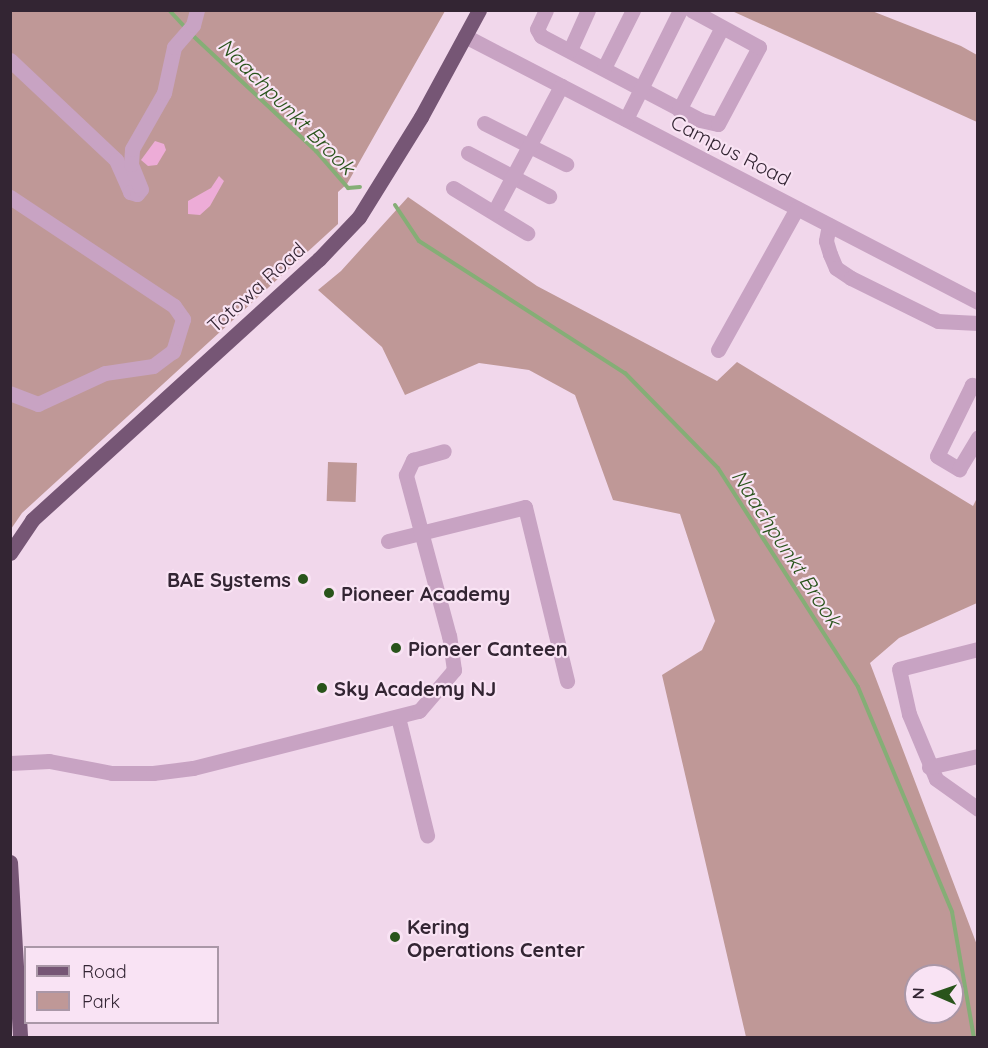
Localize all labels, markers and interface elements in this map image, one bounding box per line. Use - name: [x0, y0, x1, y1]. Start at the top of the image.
- water label: Naachpunkt Brook: [214, 33, 360, 179]
- street label: Campus Road: [667, 109, 795, 191]
- street label: Totowa Road: [202, 237, 310, 337]
- water label: Naachpunkt Brook: [727, 465, 847, 631]
- place label: BAE Systems: [167, 567, 291, 591]
- marker: BAE Systems: [296, 572, 310, 586]
- place label: Pioneer Academy: [341, 581, 510, 605]
- marker: Pioneer Academy: [322, 586, 336, 600]
- place label: Pioneer Canteen: [408, 636, 568, 660]
- marker: Pioneer Canteen: [389, 641, 403, 655]
- place label: Sky Academy NJ: [334, 676, 496, 700]
- marker: Sky Academy NJ: [315, 681, 329, 695]
- place label: Kering Operations Center: [407, 914, 585, 961]
- marker: Kering Operations Center: [388, 930, 402, 944]
- legend: [24, 946, 219, 1024]
- text: Road: [82, 960, 127, 983]
- north arrow: [904, 964, 964, 1024]
- text: N: [908, 987, 928, 1000]
- text: Park: [82, 990, 120, 1013]

